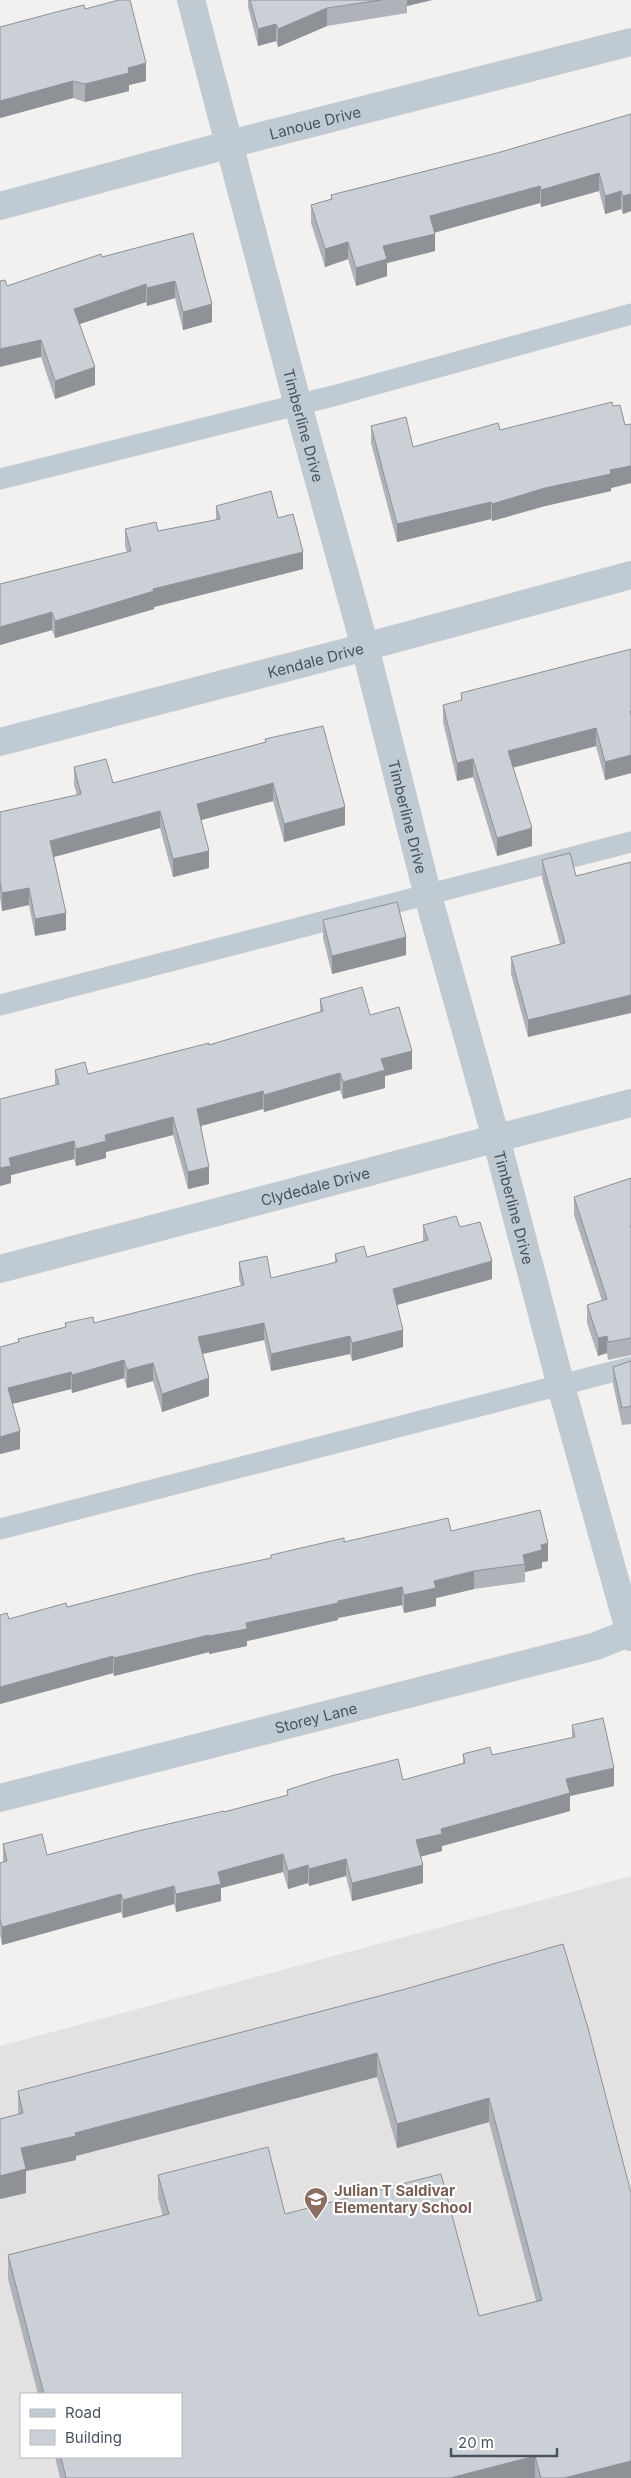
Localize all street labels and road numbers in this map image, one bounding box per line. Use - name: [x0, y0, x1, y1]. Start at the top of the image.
- street label: Lanoue Drive: [267, 101, 363, 143]
- street label: Timberline Drive: [279, 367, 328, 484]
- street label: Kendale Drive: [265, 638, 366, 682]
- street label: Timberline Drive: [384, 758, 431, 876]
- street label: Timberline Drive: [490, 1149, 538, 1266]
- street label: Clydedale Drive: [259, 1163, 372, 1210]
- street label: Storey Lane: [273, 1698, 359, 1737]

